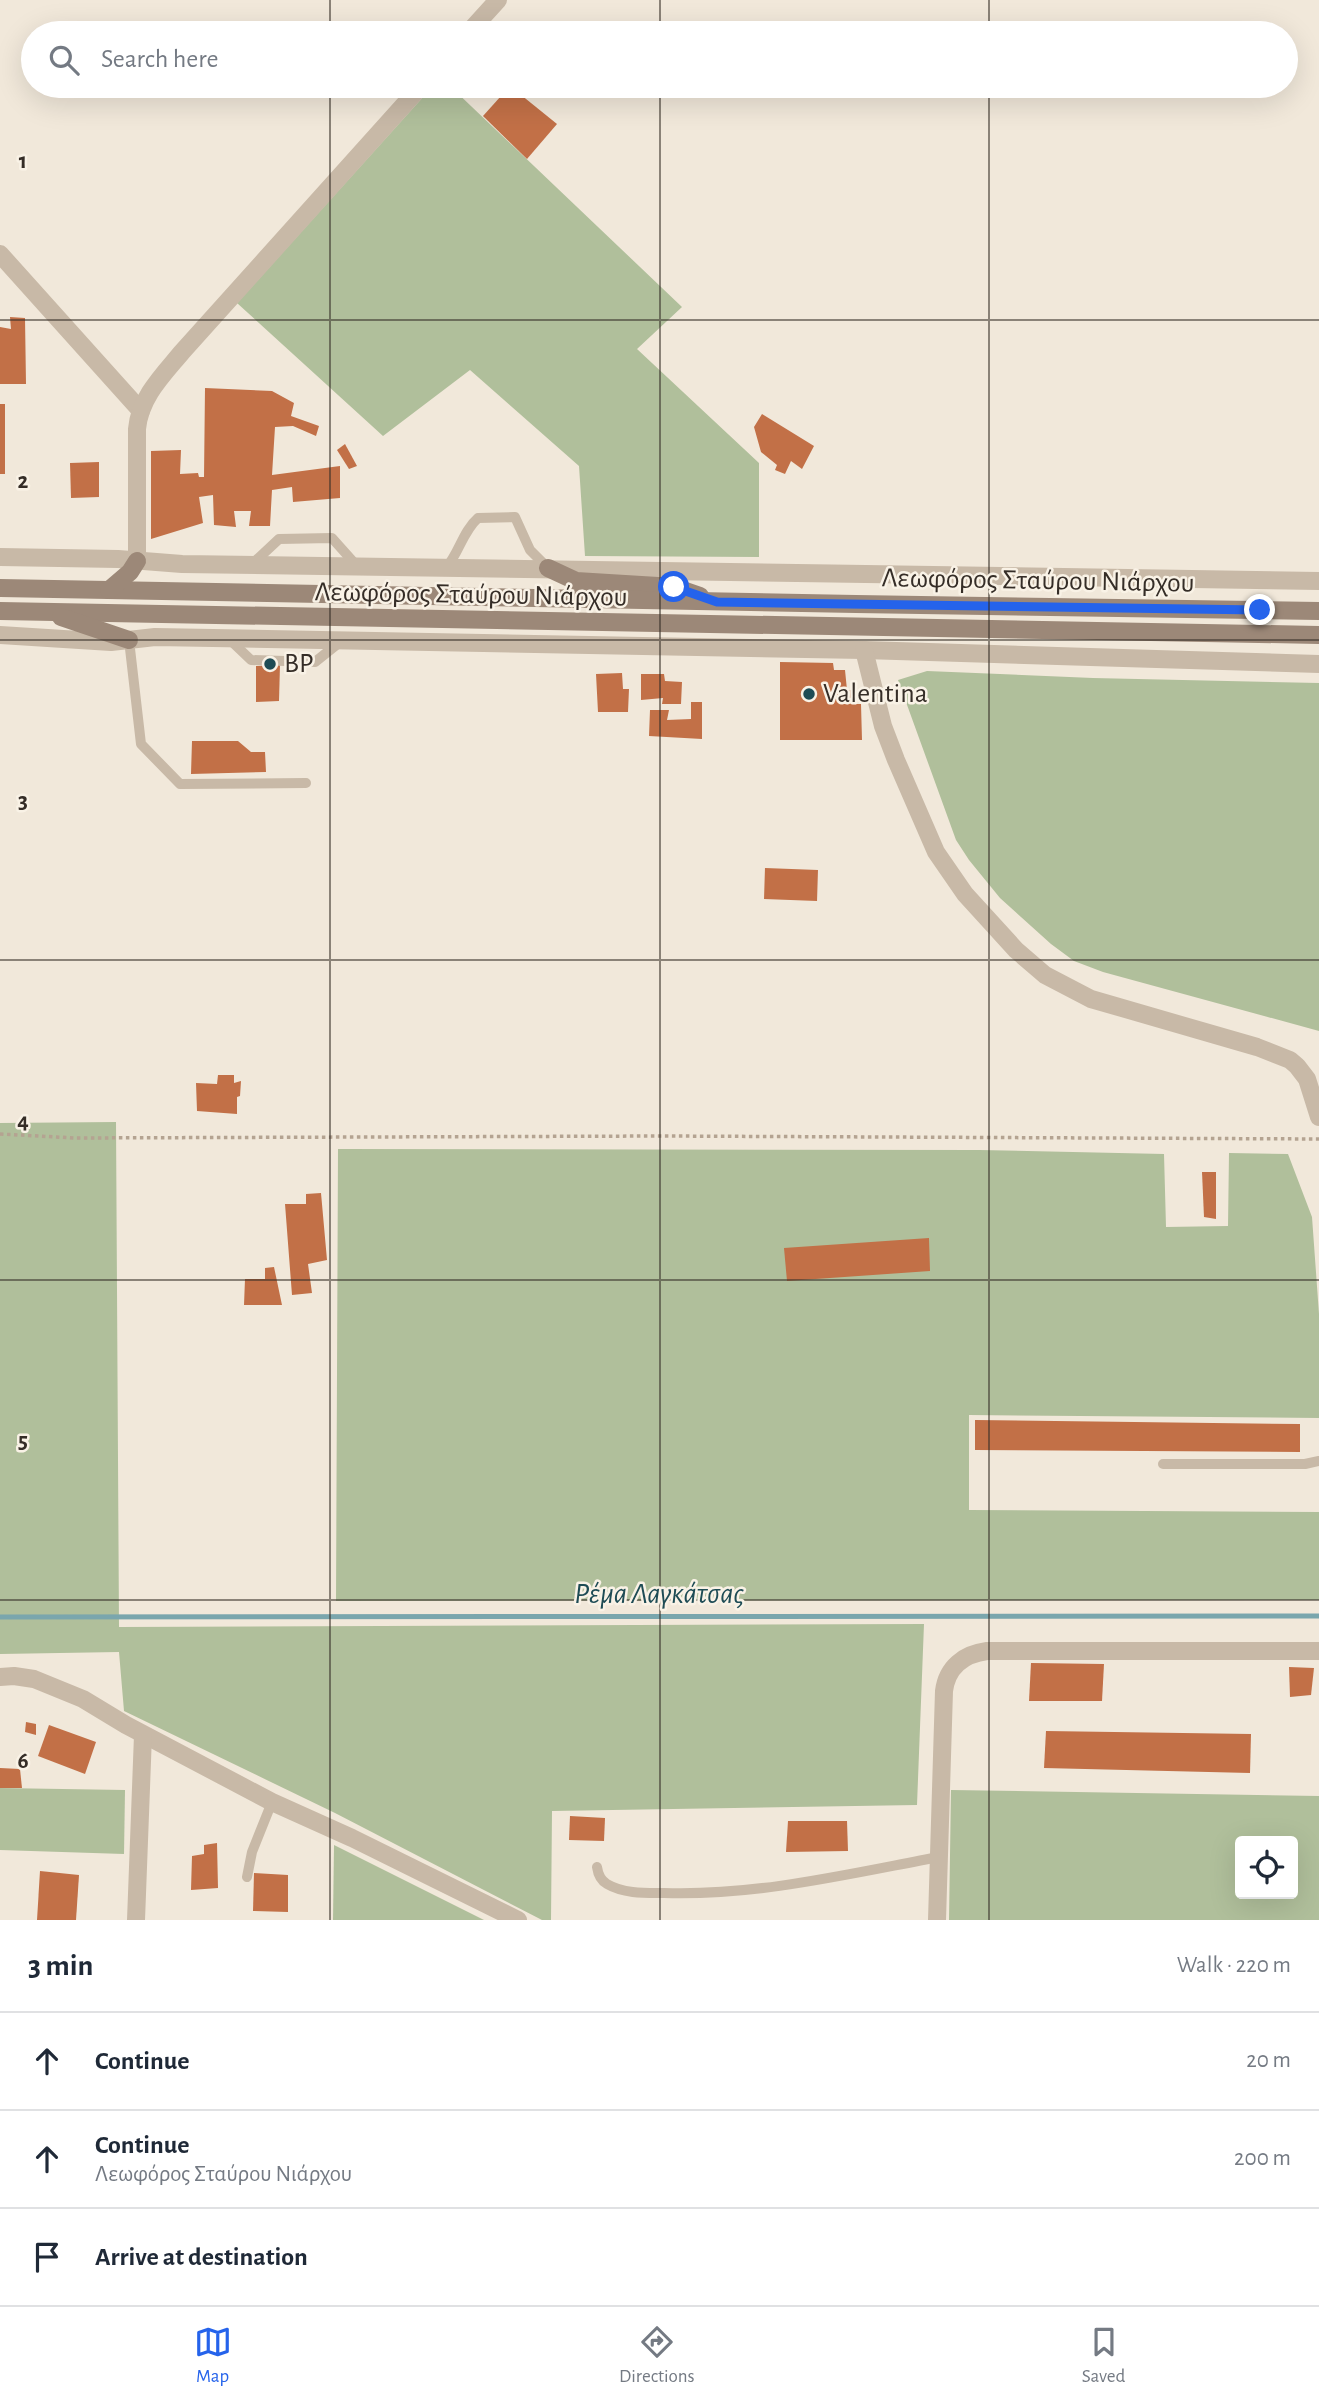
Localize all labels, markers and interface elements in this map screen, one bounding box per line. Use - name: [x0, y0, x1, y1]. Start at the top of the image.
- search box: [21, 21, 1298, 98]
- icon: search: [45, 41, 83, 79]
- text: Search here: [101, 46, 219, 72]
- text: 1: [19, 150, 27, 173]
- text: 2: [18, 470, 29, 493]
- street label: Λεωφόρος Σταύρου Νιάρχου: [881, 564, 1195, 598]
- route start: [658, 571, 689, 602]
- street label: Λεωφόρος Σταύρου Νιάρχου: [314, 578, 628, 612]
- route end: [1244, 594, 1275, 625]
- place label: BP: [284, 650, 314, 678]
- marker: BP: [262, 656, 278, 672]
- place label: Valentina: [823, 680, 928, 708]
- marker: Valentina: [801, 686, 817, 702]
- text: 3: [18, 790, 28, 813]
- text: 4: [17, 1110, 29, 1133]
- text: 5: [18, 1430, 28, 1453]
- water label: Ρέμα Λαγκάτσας: [574, 1579, 744, 1609]
- text: 6: [17, 1750, 29, 1773]
- map controls: [1235, 1836, 1298, 1899]
- button: locate: [1235, 1836, 1298, 1899]
- text: 3 min: [28, 1951, 93, 1981]
- text: Walk · 220 m: [1177, 1954, 1291, 1977]
- icon: ahead: [28, 2042, 66, 2080]
- text: Continue: [95, 2048, 190, 2074]
- text: 20 m: [1246, 2049, 1291, 2072]
- text: Continue: [95, 2132, 190, 2158]
- icon: ahead: [28, 2140, 66, 2178]
- text: 200 m: [1234, 2147, 1291, 2170]
- text: Λεωφόρος Σταύρου Νιάρχου: [95, 2163, 352, 2186]
- icon: arrive: [28, 2238, 66, 2276]
- text: Arrive at destination: [95, 2244, 308, 2270]
- tab: Map: [194, 2323, 232, 2388]
- tab: Directions: [619, 2323, 695, 2388]
- tab: Saved: [1082, 2323, 1125, 2388]

